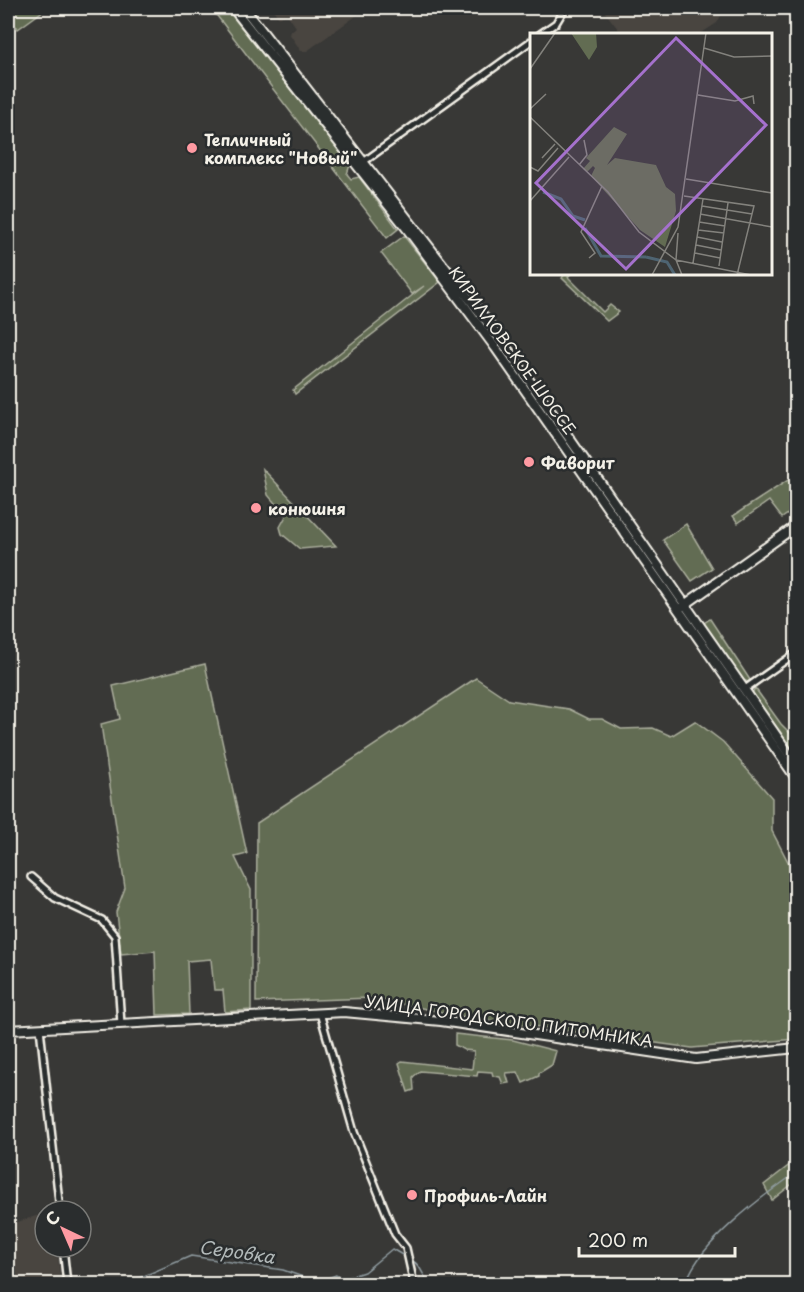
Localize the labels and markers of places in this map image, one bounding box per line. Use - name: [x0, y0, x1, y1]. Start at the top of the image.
- place label: Тепличный комплекс "Новый": [204, 127, 357, 169]
- marker: Тепличный комплекс "Новый": [185, 141, 199, 155]
- place label: Фаворит: [541, 450, 615, 474]
- marker: Фаворит: [522, 455, 536, 469]
- place label: конюшня: [268, 496, 346, 520]
- marker: конюшня: [249, 501, 263, 515]
- place label: Профиль-Лайн: [424, 1183, 547, 1207]
- marker: Профиль-Лайн: [405, 1188, 419, 1202]

